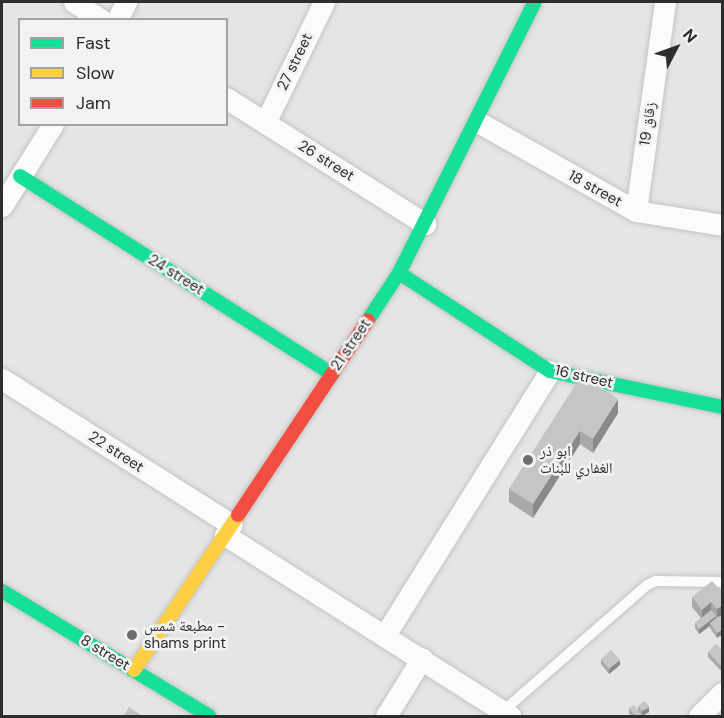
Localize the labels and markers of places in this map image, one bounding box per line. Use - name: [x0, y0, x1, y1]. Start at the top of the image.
- place label: ابو ذر الغفاري للبنات: [540, 442, 613, 477]
- marker: ابو ذر الغفاري للبنات: [521, 453, 535, 467]
- place label: مطبعة شمس - shams print: [144, 617, 226, 652]
- marker: مطبعة شمس - shams print: [125, 628, 139, 642]

